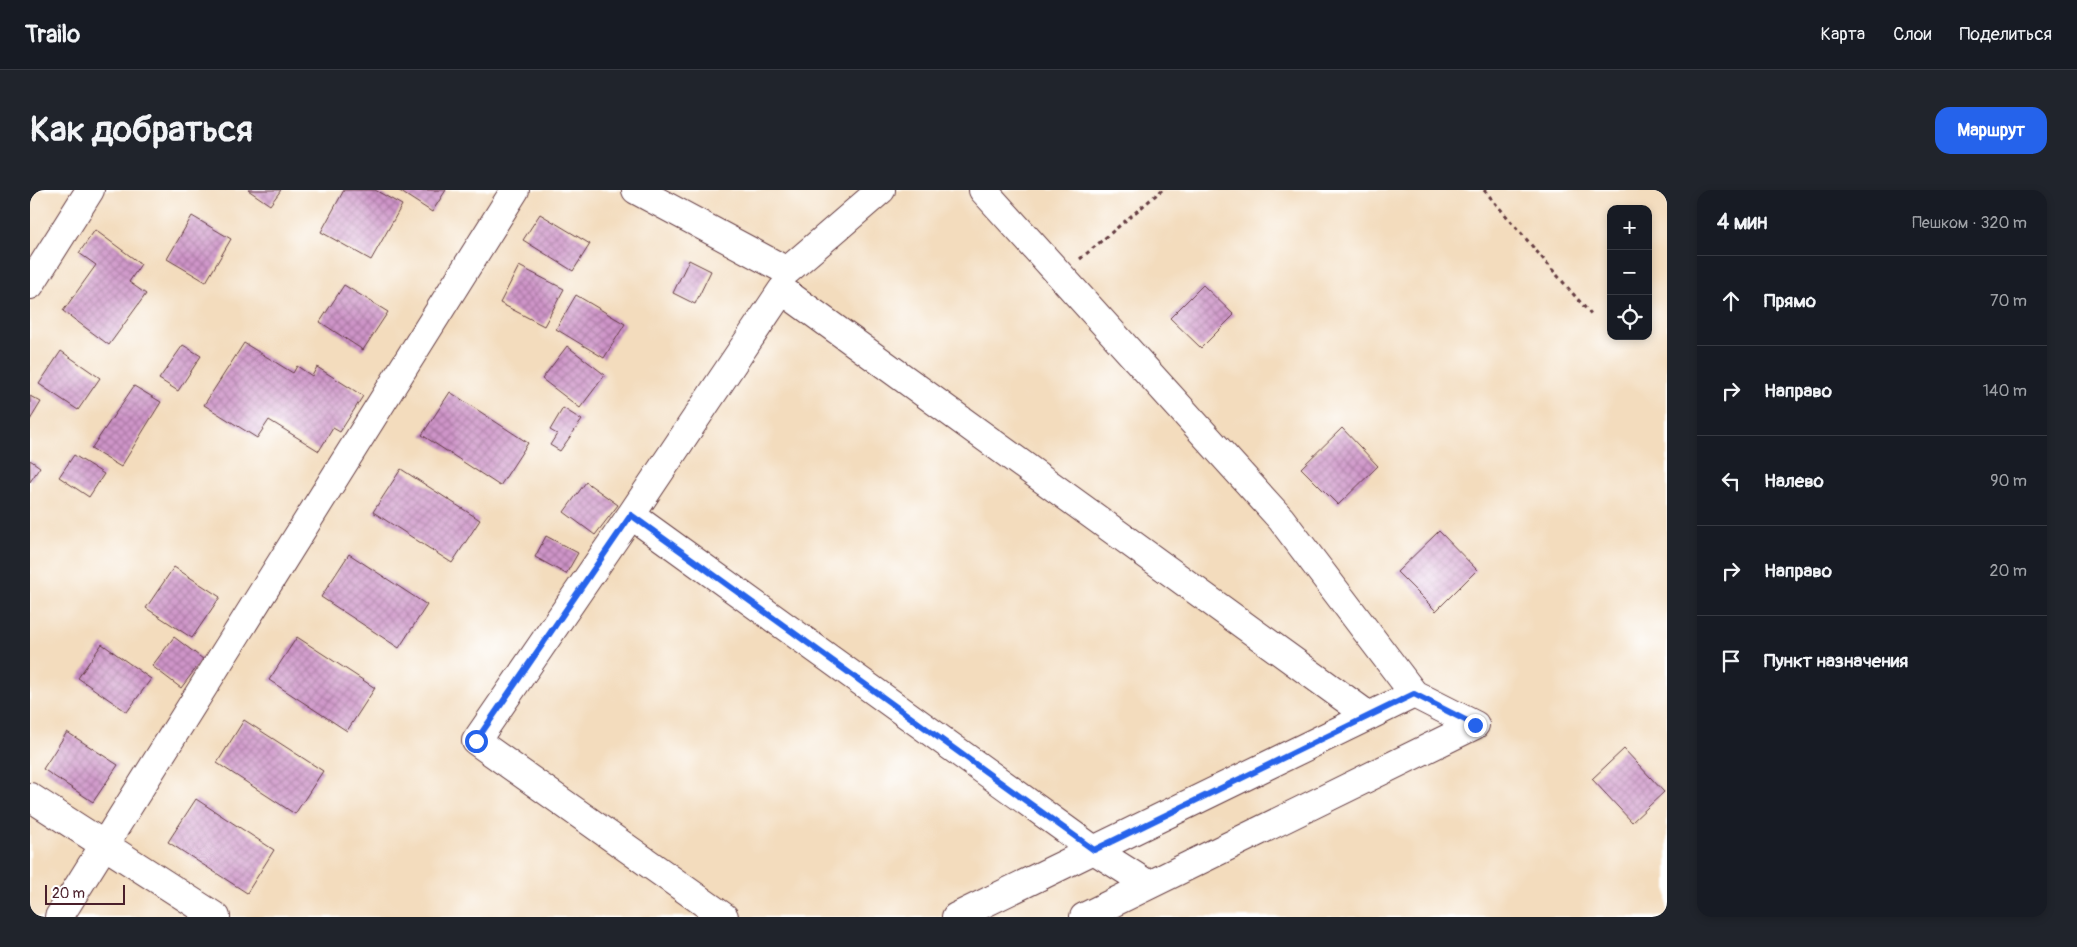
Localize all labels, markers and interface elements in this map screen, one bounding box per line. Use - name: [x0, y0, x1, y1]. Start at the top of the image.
- text: Trailo: [25, 20, 80, 49]
- text: Карта: [1821, 23, 1865, 46]
- text: Слои: [1893, 23, 1931, 46]
- text: Поделиться: [1959, 23, 2052, 46]
- button: Маршрут: [1935, 107, 2047, 154]
- text: Как добраться: [30, 108, 253, 152]
- map controls: [1607, 205, 1652, 340]
- button: +: [1607, 205, 1652, 250]
- text: 4 мин: [1717, 209, 1767, 236]
- text: Пешком · 320 m: [1912, 213, 2027, 233]
- button: −: [1607, 250, 1652, 295]
- icon: ahead: [1717, 287, 1745, 315]
- text: Прямо: [1764, 289, 1816, 313]
- text: 70 m: [1990, 291, 2027, 311]
- button: locate: [1607, 295, 1652, 340]
- icon: right: [1717, 377, 1745, 405]
- text: Направо: [1764, 379, 1832, 403]
- text: 140 m: [1983, 381, 2027, 401]
- icon: left: [1717, 467, 1745, 495]
- text: Налево: [1764, 469, 1824, 493]
- text: 90 m: [1990, 471, 2027, 491]
- icon: right: [1717, 557, 1745, 585]
- text: Направо: [1764, 559, 1832, 583]
- text: 20 m: [1989, 561, 2027, 581]
- icon: arrive: [1717, 647, 1745, 675]
- text: Пункт назначения: [1764, 649, 1908, 673]
- route end: [1464, 714, 1487, 737]
- route start: [465, 730, 488, 753]
- scale bar: [45, 882, 125, 905]
- text: 20 m: [52, 885, 85, 902]

